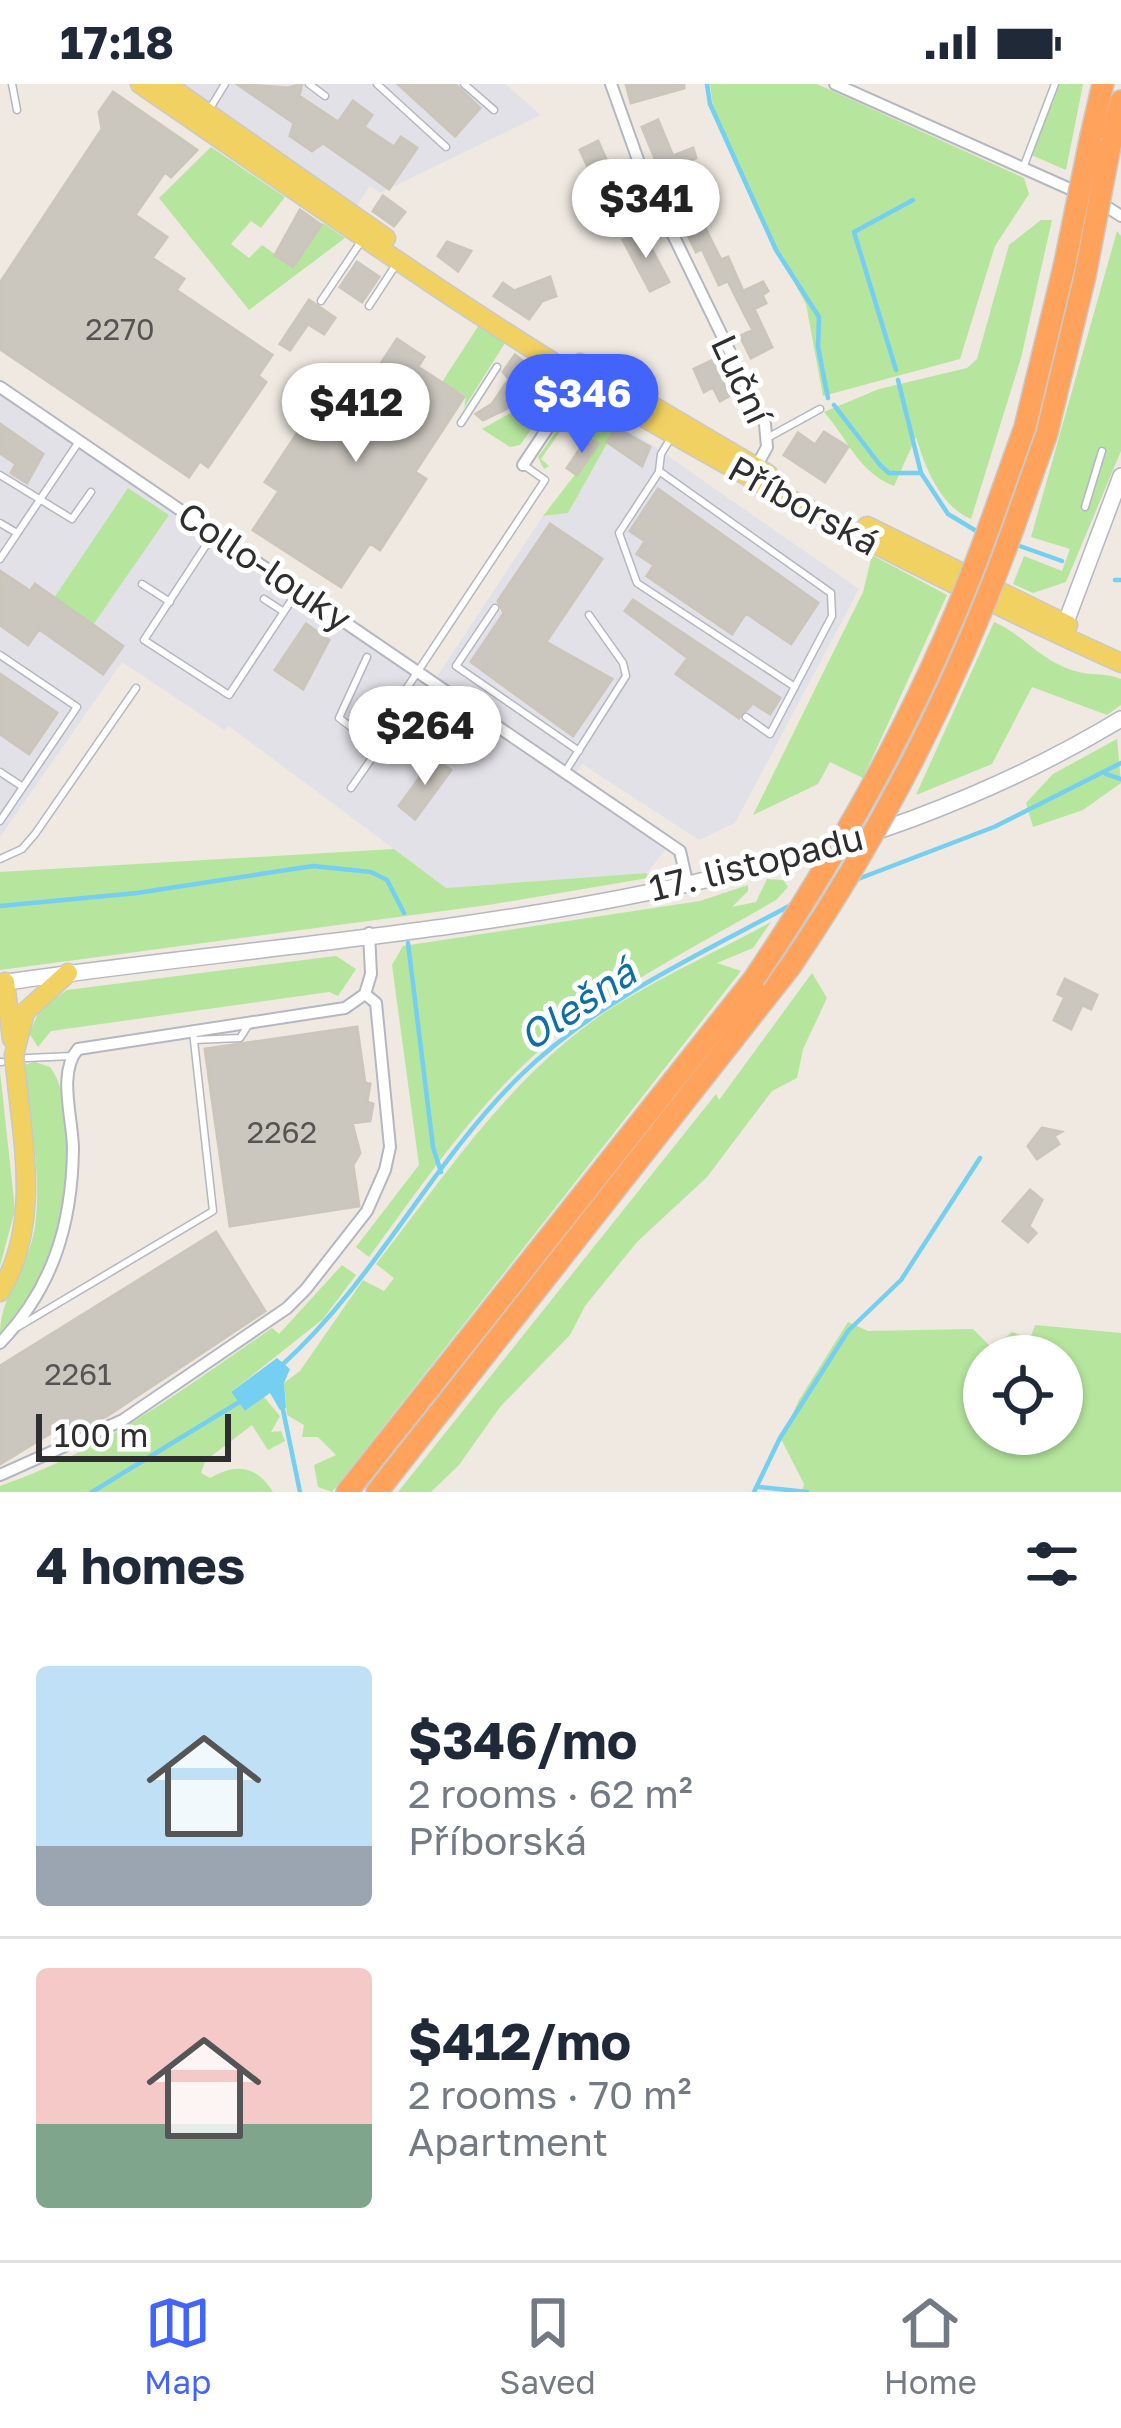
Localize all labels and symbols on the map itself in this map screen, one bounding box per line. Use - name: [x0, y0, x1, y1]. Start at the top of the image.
- pin: $341: [575, 159, 717, 261]
- house number: 2270: [85, 311, 155, 347]
- street label: Luční: [703, 328, 782, 432]
- pin: $346: [511, 354, 653, 456]
- pin: $412: [285, 363, 427, 465]
- street label: Příborská: [721, 446, 887, 564]
- street label: Collo-louky: [170, 492, 360, 640]
- pin: $264: [354, 686, 496, 788]
- street label: 17. listopadu: [645, 815, 867, 909]
- water label: Olešná: [510, 946, 647, 1060]
- house number: 2262: [247, 1114, 317, 1150]
- house number: 2261: [44, 1356, 112, 1392]
- scale bar: [36, 1408, 231, 1461]

